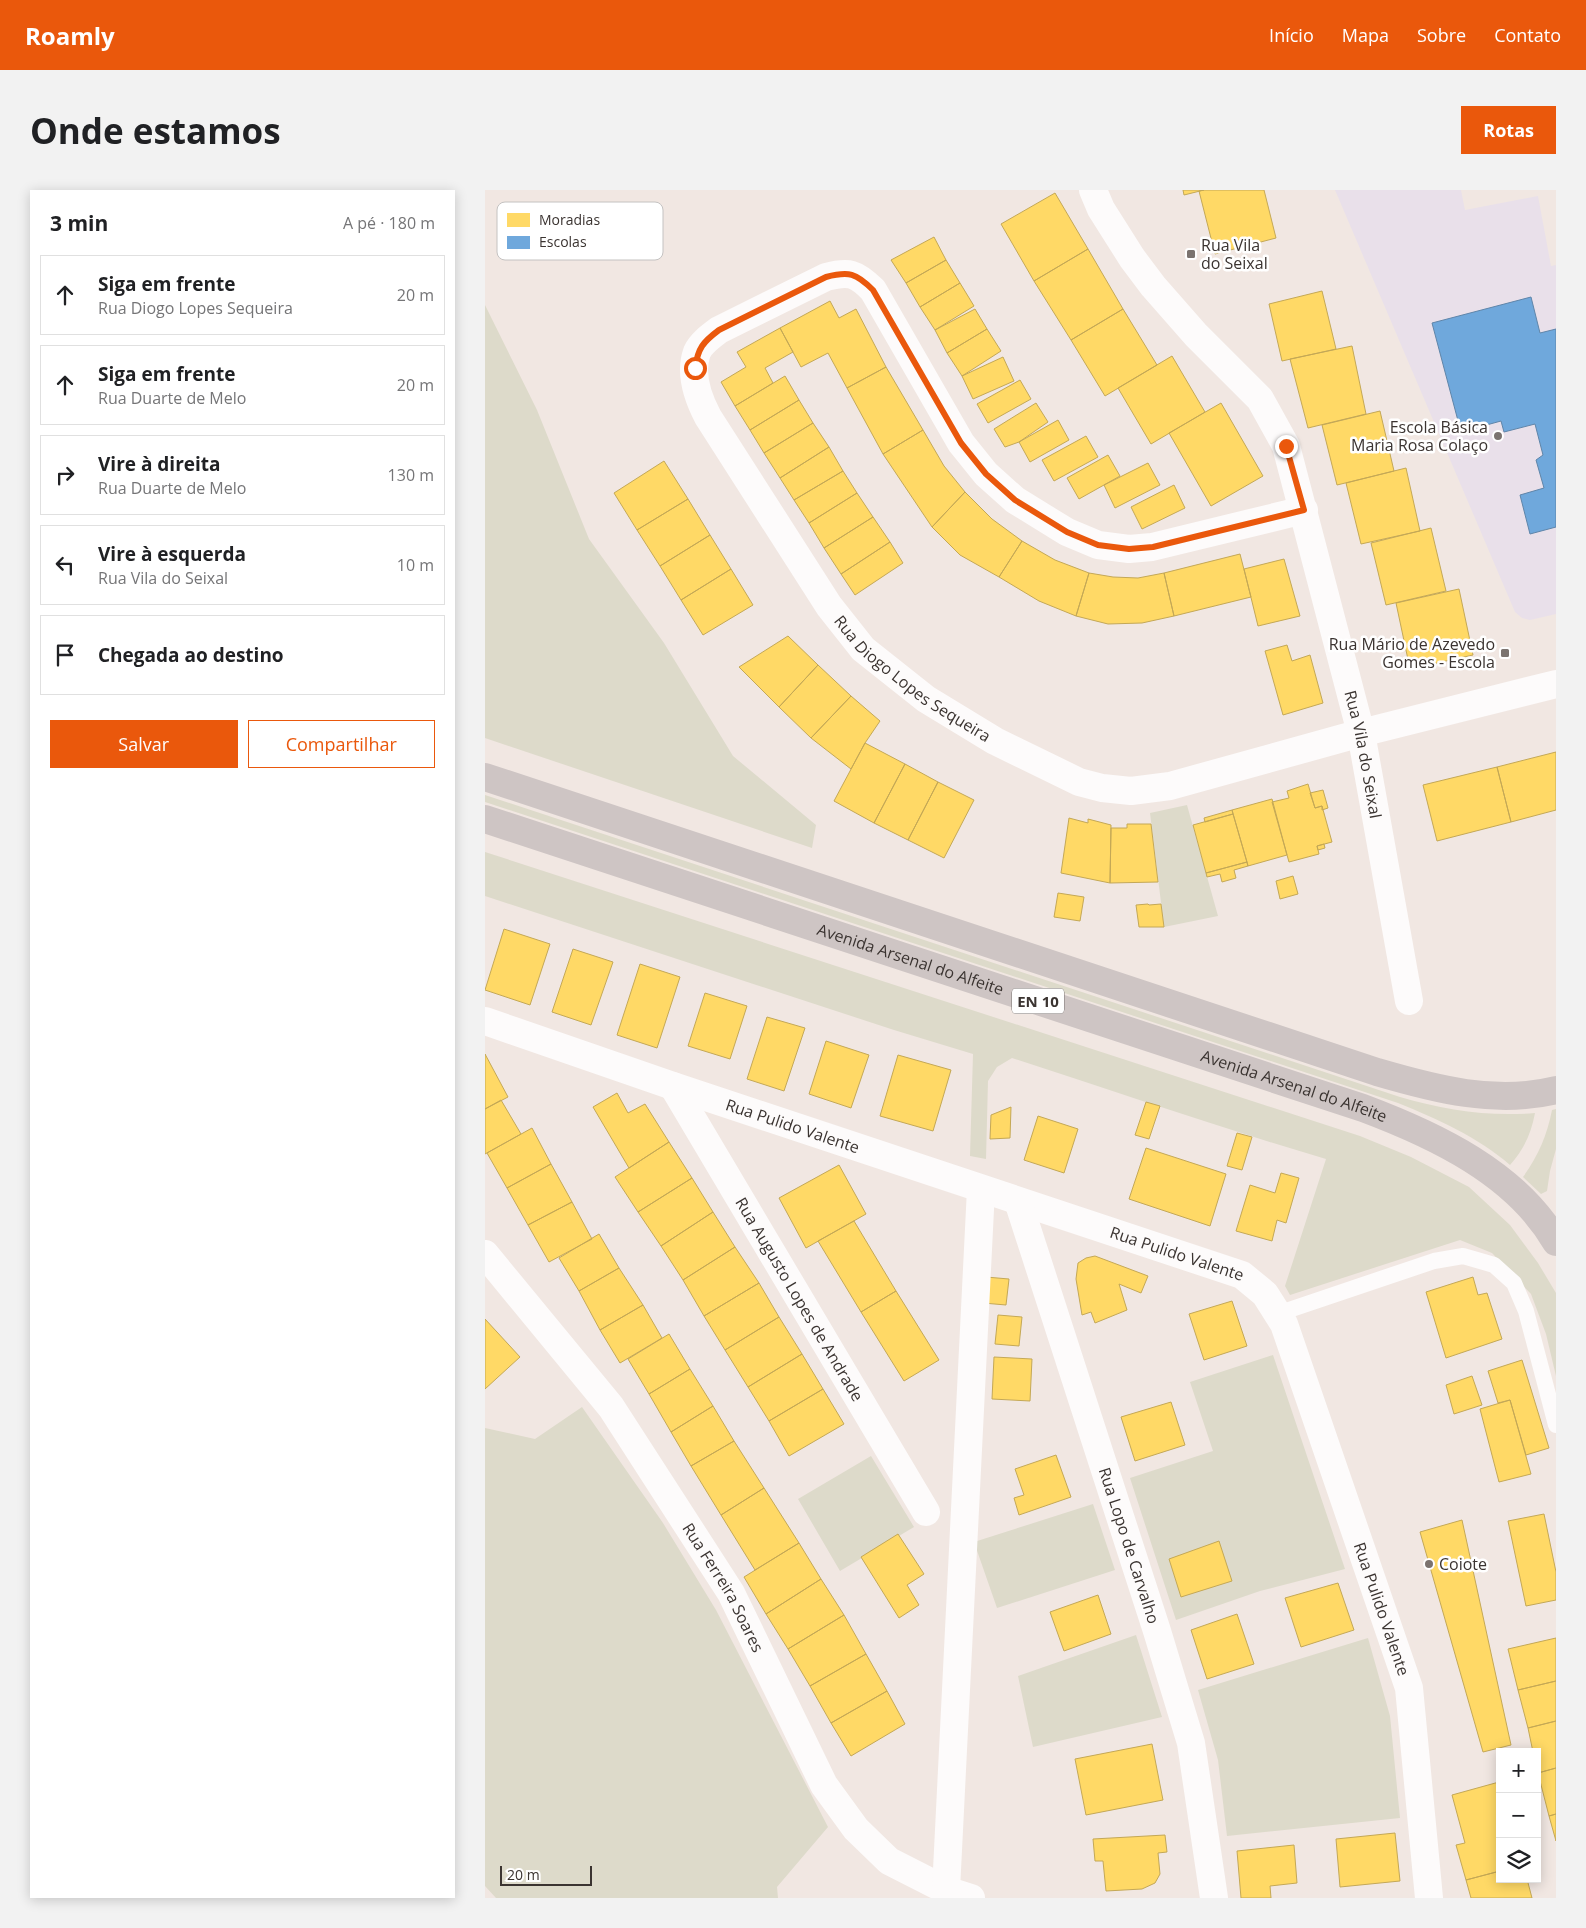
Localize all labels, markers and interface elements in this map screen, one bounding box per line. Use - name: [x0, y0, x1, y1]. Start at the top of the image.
- text: Roamly: [25, 19, 115, 52]
- text: Início: [1269, 23, 1314, 47]
- text: Mapa: [1342, 23, 1389, 47]
- text: Sobre: [1417, 23, 1466, 47]
- text: Contato: [1494, 23, 1561, 47]
- button: Rotas: [1461, 106, 1556, 154]
- text: Onde estamos: [30, 107, 281, 154]
- legend: [497, 202, 663, 260]
- text: 3 min: [50, 209, 108, 237]
- text: Moradias: [539, 210, 600, 229]
- text: A pé · 180 m: [343, 212, 435, 234]
- text: Escolas: [539, 232, 587, 251]
- place label: Rua Vila do Seixal: [1201, 234, 1268, 274]
- marker: Rua Vila do Seixal: [1185, 248, 1197, 260]
- text: Siga em frente: [98, 271, 235, 297]
- icon: ahead: [51, 281, 79, 309]
- text: 20 m: [397, 284, 434, 306]
- text: Rua Diogo Lopes Sequeira: [98, 297, 293, 319]
- route start: [684, 357, 707, 380]
- text: Siga em frente: [98, 361, 235, 387]
- icon: ahead: [51, 371, 79, 399]
- text: 20 m: [397, 374, 434, 396]
- text: Rua Duarte de Melo: [98, 387, 246, 409]
- place label: Escola Básica Maria Rosa Colaço: [1351, 416, 1488, 456]
- marker: Escola Básica Maria Rosa Colaço: [1492, 430, 1504, 442]
- route end: [1275, 435, 1298, 458]
- text: Vire à direita: [98, 451, 221, 477]
- icon: right: [51, 461, 79, 489]
- text: 130 m: [388, 464, 434, 486]
- text: Rua Duarte de Melo: [98, 477, 246, 499]
- text: Vire à esquerda: [98, 541, 246, 567]
- icon: left: [51, 551, 79, 579]
- text: 10 m: [397, 554, 434, 576]
- text: Rua Vila do Seixal: [98, 567, 228, 589]
- street label: Rua Diogo Lopes Sequeira: [829, 610, 995, 747]
- place label: Rua Mário de Azevedo Gomes - Escola: [1329, 633, 1495, 673]
- icon: arrive: [51, 641, 79, 669]
- text: Chegada ao destino: [98, 642, 284, 668]
- marker: Rua Mário de Azevedo Gomes - Escola: [1499, 647, 1511, 659]
- street label: Rua Vila do Seixal: [1339, 688, 1387, 820]
- button: Salvar: [50, 720, 238, 768]
- button: Compartilhar: [248, 720, 435, 768]
- street label: Avenida Arsenal do Alfeite: [815, 918, 1007, 1000]
- road number: EN 10: [1012, 988, 1064, 1014]
- street label: Avenida Arsenal do Alfeite: [1198, 1044, 1390, 1127]
- street label: Rua Pulido Valente: [723, 1093, 862, 1158]
- street label: Rua Augusto Lopes de Andrade: [731, 1193, 869, 1405]
- street label: Rua Pulido Valente: [1107, 1221, 1247, 1286]
- street label: Rua Lopo de Carvalho: [1094, 1464, 1165, 1626]
- street label: Rua Ferreira Soares: [678, 1518, 769, 1656]
- street label: Rua Pulido Valente: [1349, 1539, 1415, 1679]
- place label: Coiote: [1439, 1553, 1487, 1575]
- marker: Coiote: [1423, 1558, 1435, 1570]
- map controls: [1496, 1748, 1541, 1883]
- button: +: [1496, 1748, 1541, 1793]
- button: −: [1496, 1793, 1541, 1838]
- button: layers: [1496, 1838, 1541, 1883]
- scale bar: [500, 1863, 593, 1886]
- text: 20 m: [507, 1865, 540, 1884]

